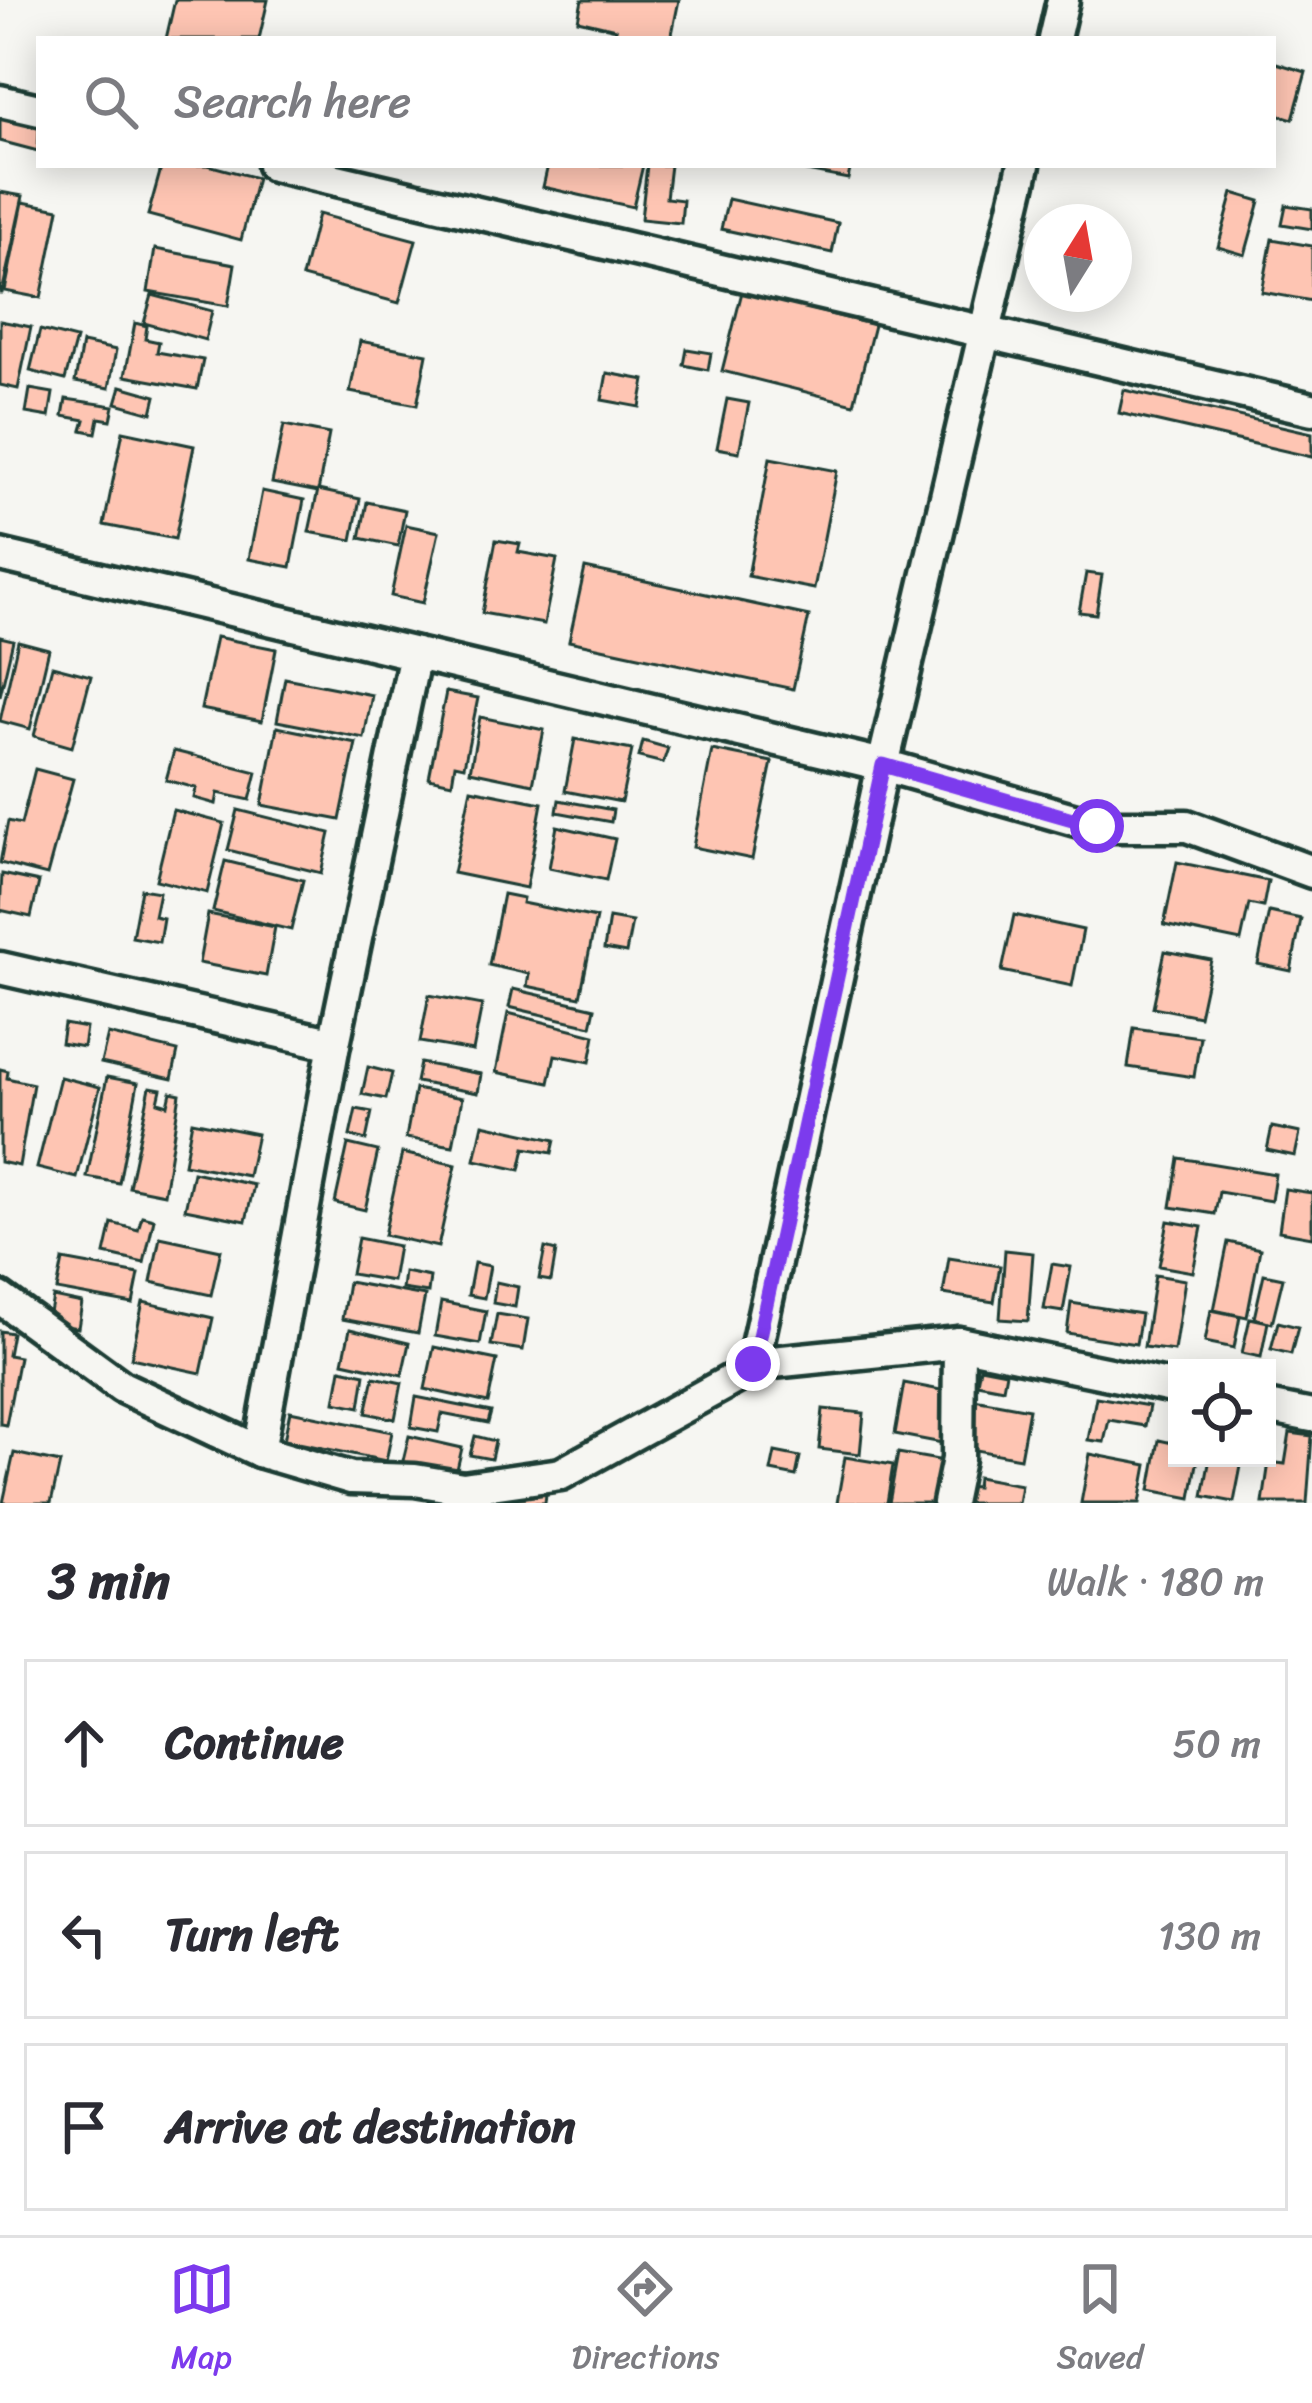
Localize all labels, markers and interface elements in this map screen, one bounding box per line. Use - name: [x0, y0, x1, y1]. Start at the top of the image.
- search box: [36, 36, 1276, 168]
- text: Search here: [174, 62, 411, 142]
- icon: search: [78, 69, 144, 135]
- north arrow: [1024, 204, 1132, 312]
- route start: [1070, 799, 1124, 853]
- route end: [726, 1337, 780, 1391]
- map controls: [1168, 1359, 1276, 1467]
- button: locate: [1168, 1359, 1276, 1467]
- text: 3 min: [48, 1536, 170, 1626]
- text: Walk · 180 m: [1047, 1547, 1264, 1616]
- text: Continue: [165, 1703, 344, 1783]
- text: 50 m: [1172, 1709, 1261, 1778]
- icon: ahead: [51, 1710, 117, 1776]
- text: Turn left: [165, 1895, 338, 1975]
- text: 130 m: [1158, 1901, 1261, 1970]
- icon: left: [51, 1902, 117, 1968]
- text: Arrive at destination: [165, 2087, 575, 2167]
- icon: arrive: [51, 2094, 117, 2160]
- tab: Map: [169, 2256, 235, 2386]
- tab: Directions: [572, 2256, 719, 2386]
- tab: Saved: [1056, 2256, 1143, 2386]

